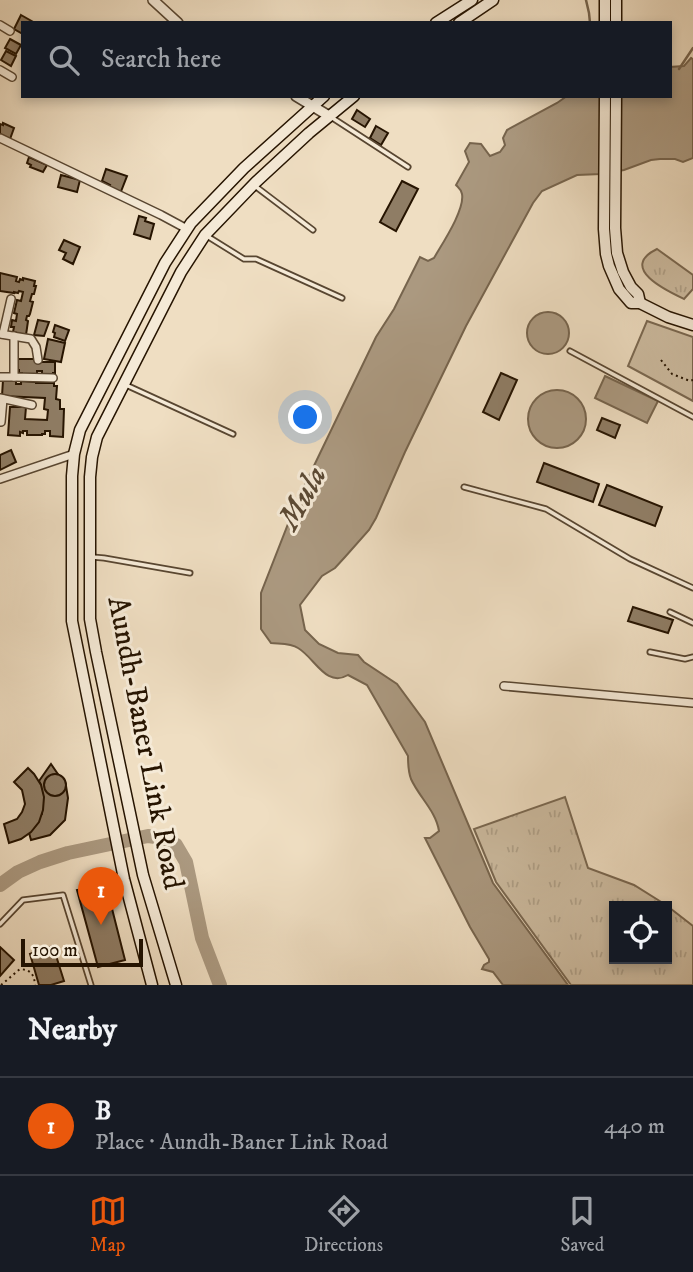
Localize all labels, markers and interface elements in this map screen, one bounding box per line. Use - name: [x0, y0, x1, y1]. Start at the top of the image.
- search box: [21, 21, 672, 98]
- icon: search: [45, 41, 83, 79]
- text: Search here: [101, 43, 221, 76]
- your location: [288, 400, 322, 434]
- water label: Mula: [268, 459, 337, 539]
- street label: Aundh-Baner Link Road: [98, 593, 192, 893]
- pin: 1: [78, 867, 124, 925]
- map controls: [609, 901, 672, 964]
- button: locate: [609, 901, 672, 964]
- scale bar: [21, 936, 144, 968]
- text: 100 m: [32, 939, 78, 962]
- text: Nearby: [28, 1012, 117, 1049]
- text: B: [95, 1095, 111, 1128]
- text: 1: [47, 1112, 55, 1141]
- text: 440 m: [604, 1112, 665, 1141]
- text: Place · Aundh-Baner Link Road: [95, 1128, 388, 1157]
- tab: Map: [89, 1192, 127, 1257]
- tab: Directions: [304, 1192, 383, 1257]
- tab: Saved: [561, 1192, 604, 1257]

